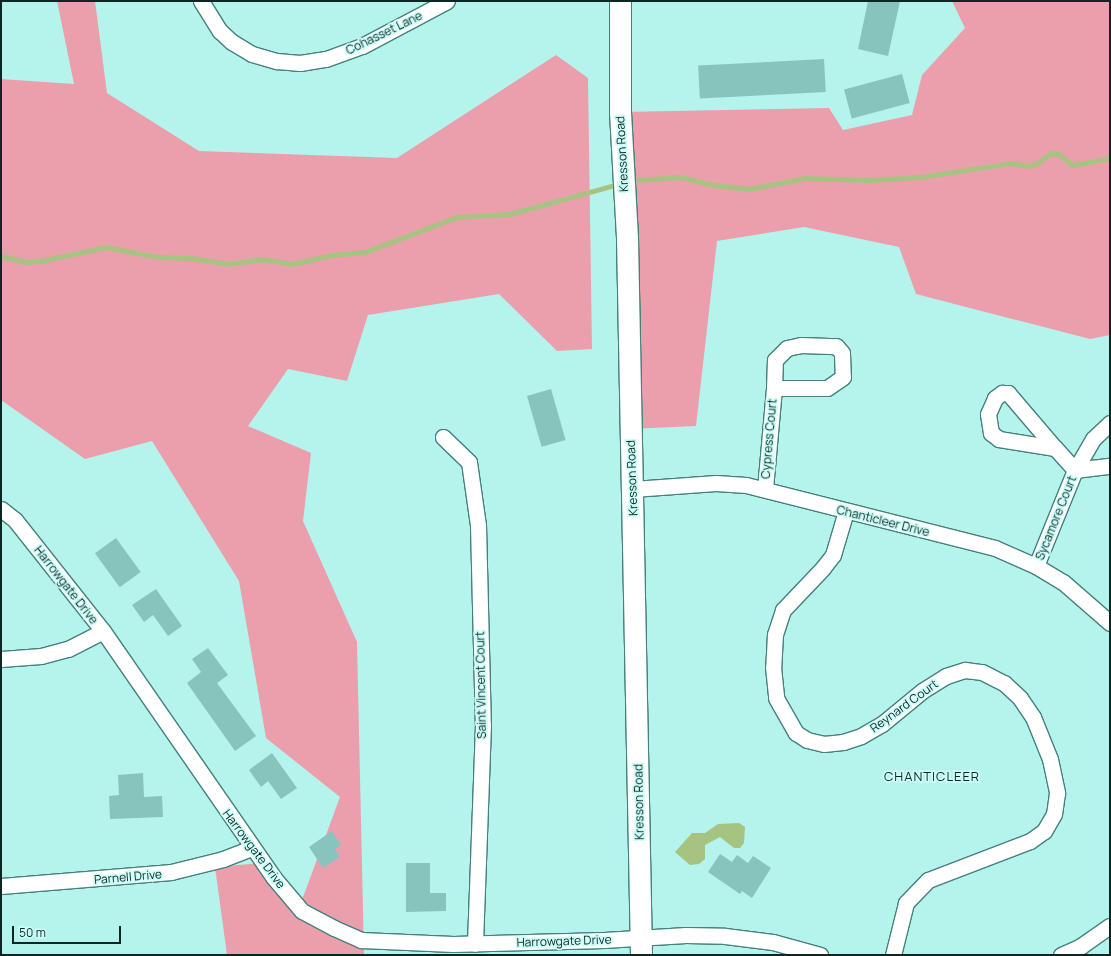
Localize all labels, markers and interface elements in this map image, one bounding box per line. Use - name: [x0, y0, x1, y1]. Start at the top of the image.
- street label: Cohasset Lane: [343, 8, 425, 58]
- street label: Kresson Road: [613, 116, 631, 192]
- street label: Cypress Court: [758, 398, 780, 480]
- street label: Kresson Road: [623, 440, 641, 516]
- street label: Sycamore Court: [1033, 474, 1079, 562]
- street label: Chanticleer Drive: [835, 502, 931, 540]
- street label: Harrowgate Drive: [31, 543, 101, 627]
- street label: Saint Vincent Court: [473, 631, 489, 739]
- street label: Reynard Court: [867, 677, 941, 735]
- street label: Kresson Road: [631, 764, 647, 840]
- district label: CHANTICLEER: [884, 768, 980, 784]
- street label: Harrowgate Drive: [220, 807, 288, 891]
- street label: Parnell Drive: [93, 867, 163, 887]
- scale bar: [14, 918, 123, 944]
- text: 50 m: [19, 924, 46, 941]
- street label: Harrowgate Drive: [516, 932, 612, 950]

